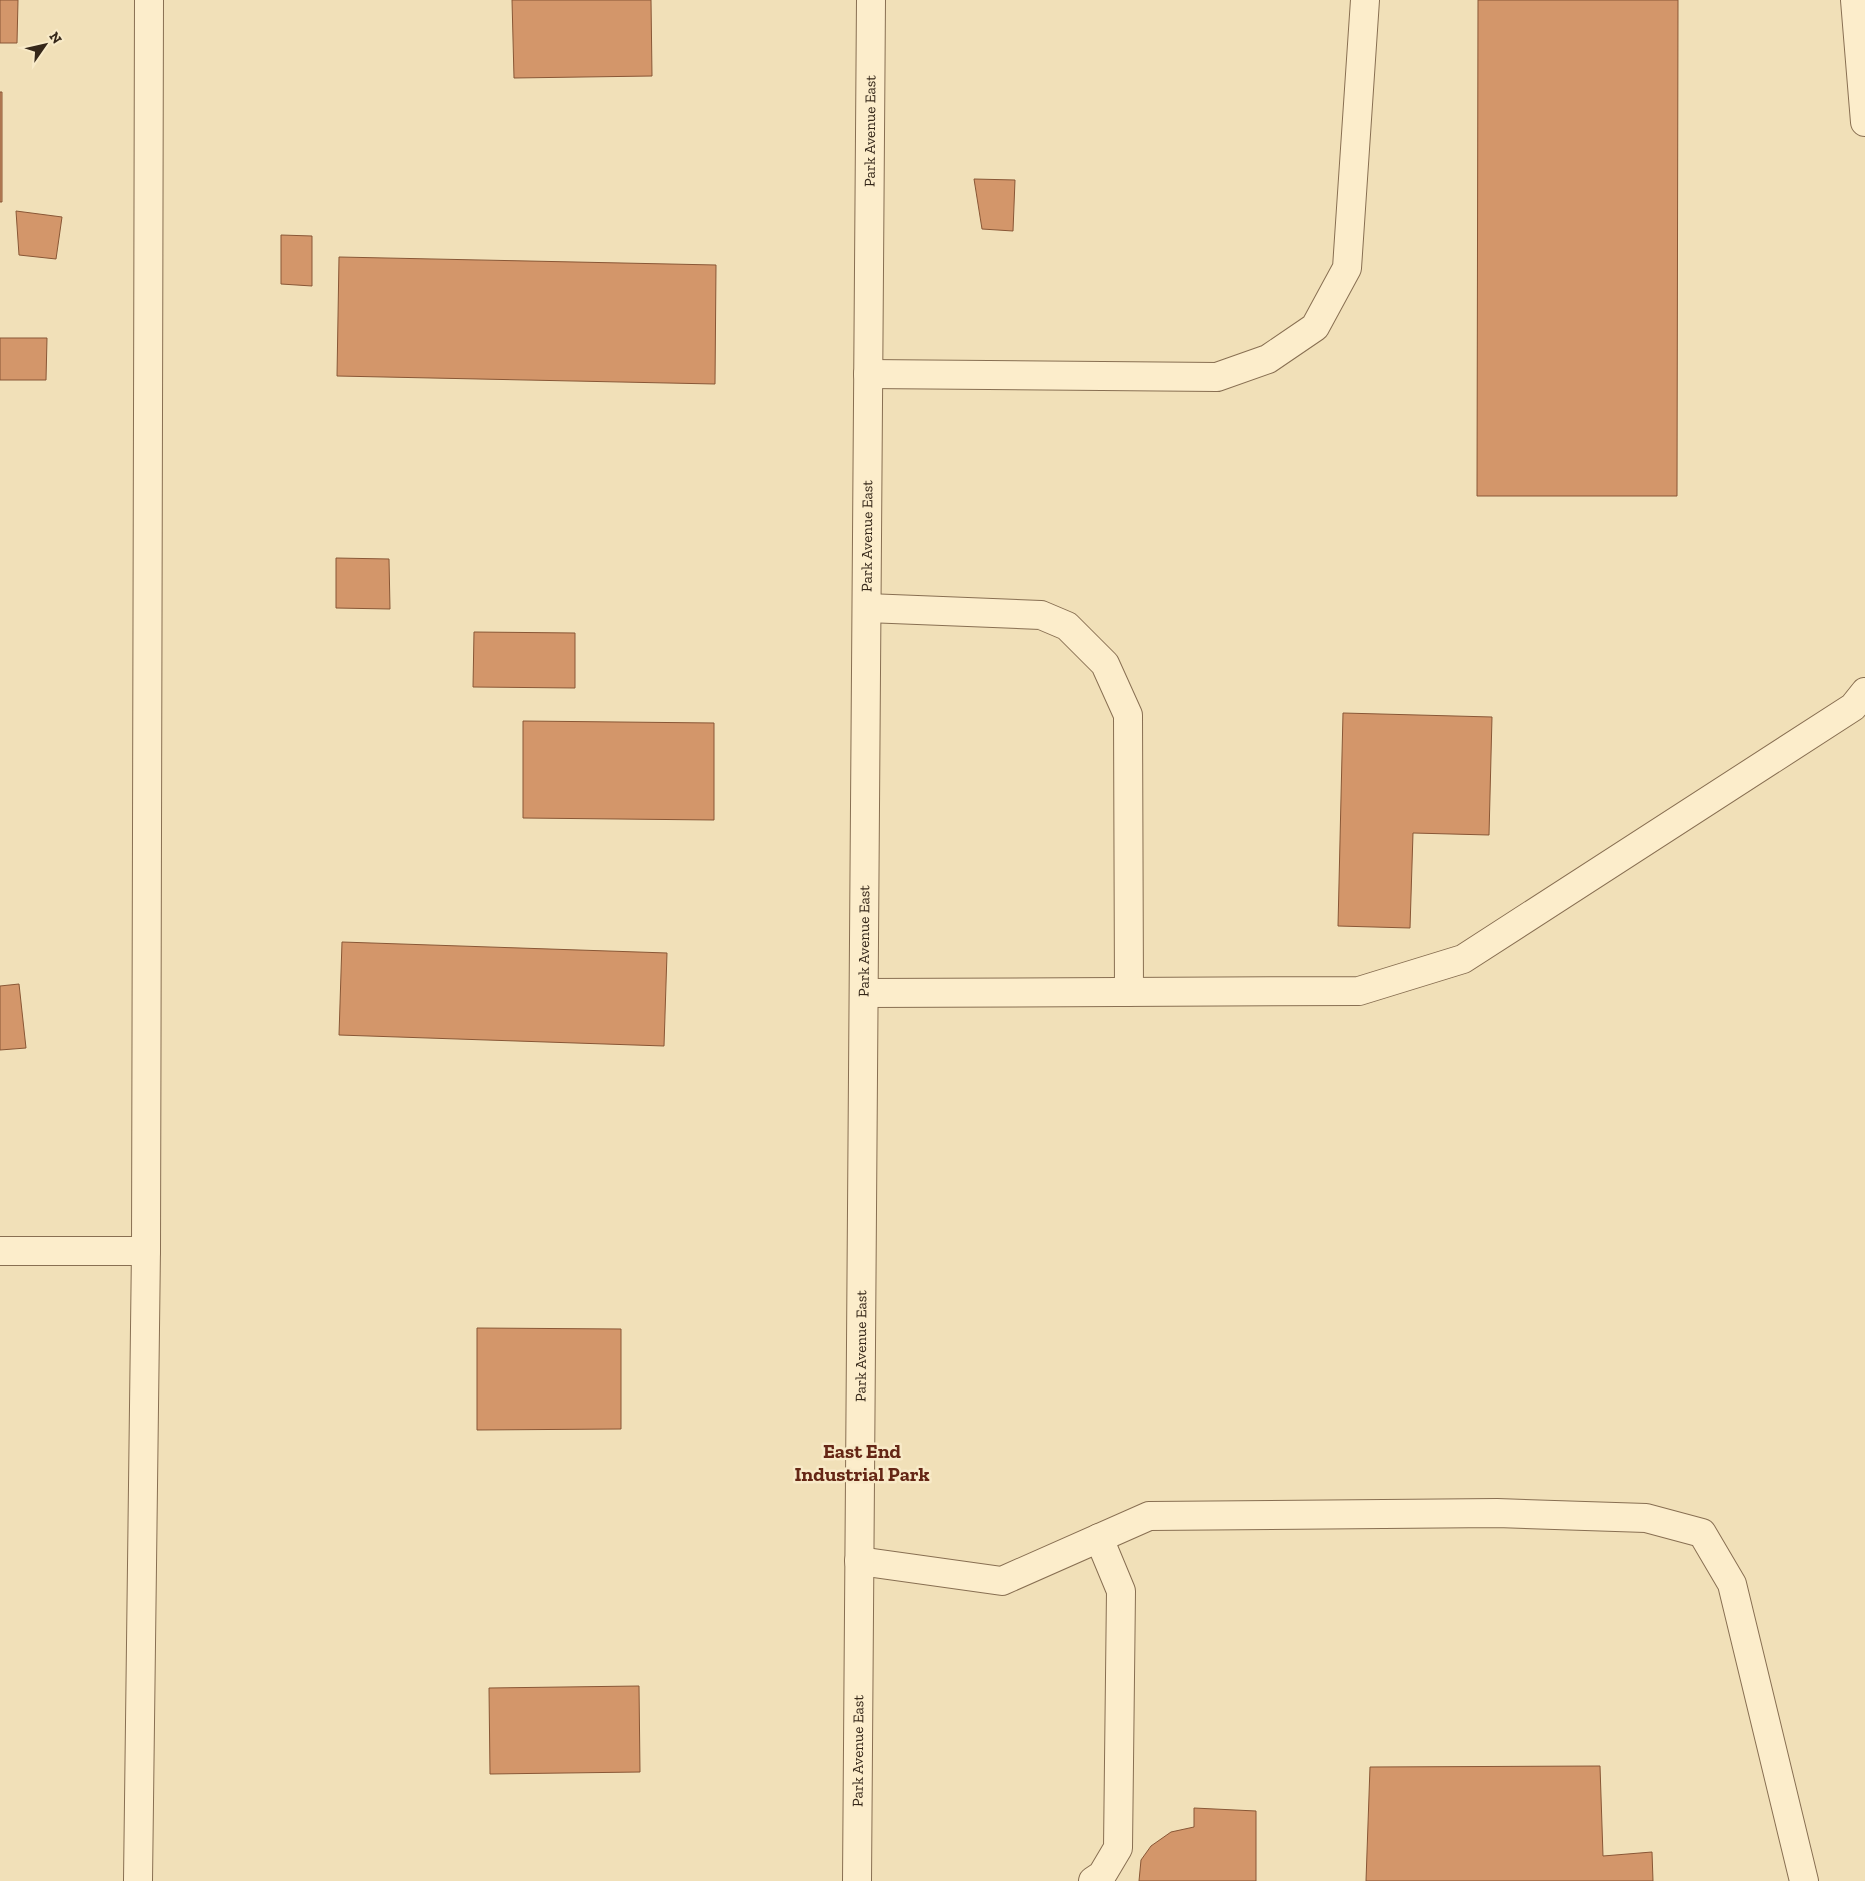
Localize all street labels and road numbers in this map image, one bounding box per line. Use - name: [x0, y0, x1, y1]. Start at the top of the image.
- street label: Park Avenue East: [861, 75, 879, 187]
- street label: Park Avenue East: [858, 480, 876, 592]
- street label: Park Avenue East: [855, 885, 873, 997]
- street label: Park Avenue East: [852, 1290, 870, 1402]
- street label: Park Avenue East: [849, 1695, 867, 1807]

